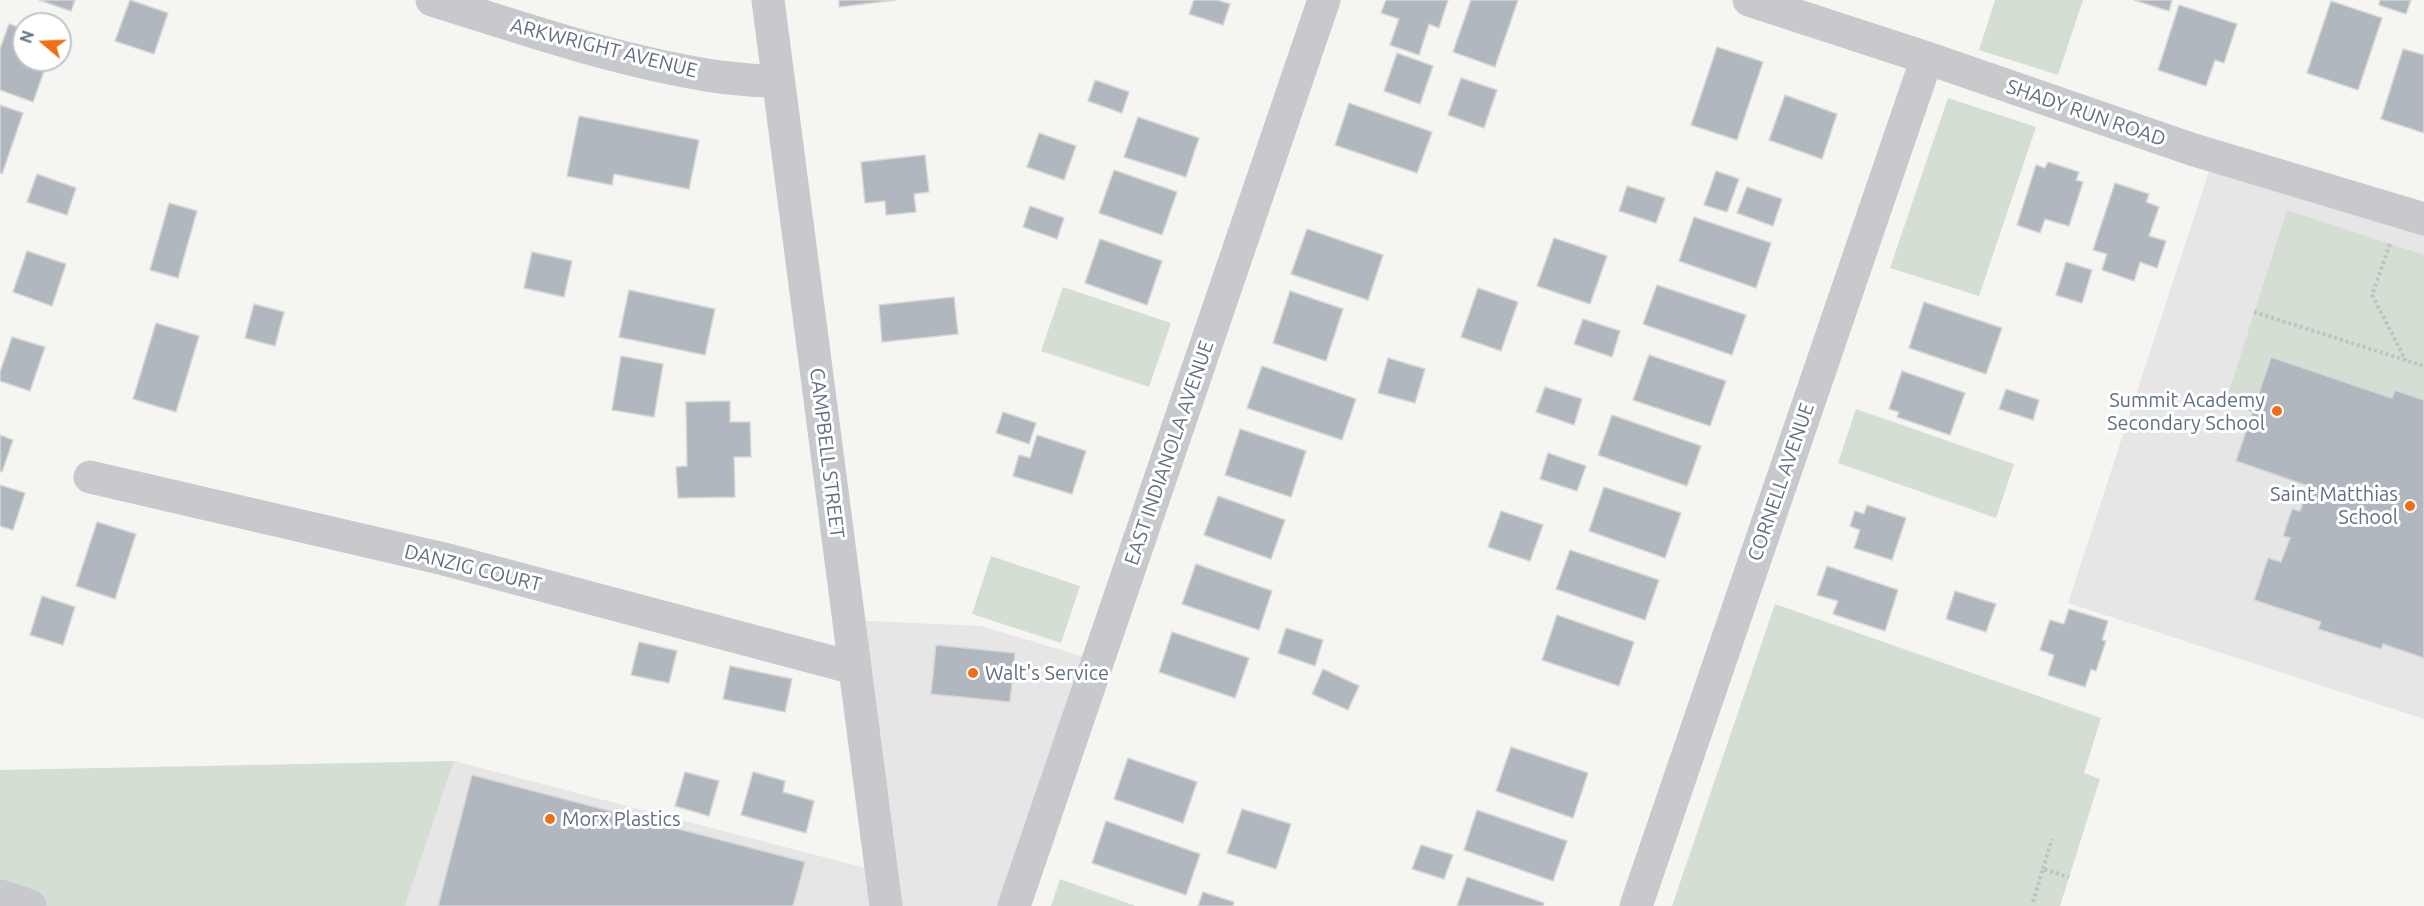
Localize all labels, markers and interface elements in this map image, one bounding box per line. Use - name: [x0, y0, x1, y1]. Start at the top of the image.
- north arrow: [12, 12, 72, 72]
- street label: ARKWRIGHT AVENUE: [508, 13, 700, 83]
- text: N: [16, 28, 37, 45]
- street label: SHADY RUN ROAD: [2003, 74, 2169, 152]
- street label: EAST INDIANOLA AVENUE: [1119, 338, 1219, 568]
- street label: CAMPBELL STREET: [805, 366, 849, 540]
- place label: Summit Academy Secondary School: [2107, 388, 2265, 435]
- street label: CORNELL AVENUE: [1743, 400, 1819, 564]
- marker: Summit Academy Secondary School: [2270, 404, 2284, 418]
- place label: Saint Matthias School: [2270, 482, 2398, 529]
- marker: Saint Matthias School: [2403, 499, 2417, 513]
- street label: DANZIG COURT: [402, 539, 544, 597]
- place label: Walt's Service: [985, 661, 1109, 685]
- marker: Walt's Service: [966, 666, 980, 680]
- place label: Morx Plastics: [562, 807, 681, 831]
- marker: Morx Plastics: [543, 812, 557, 826]

